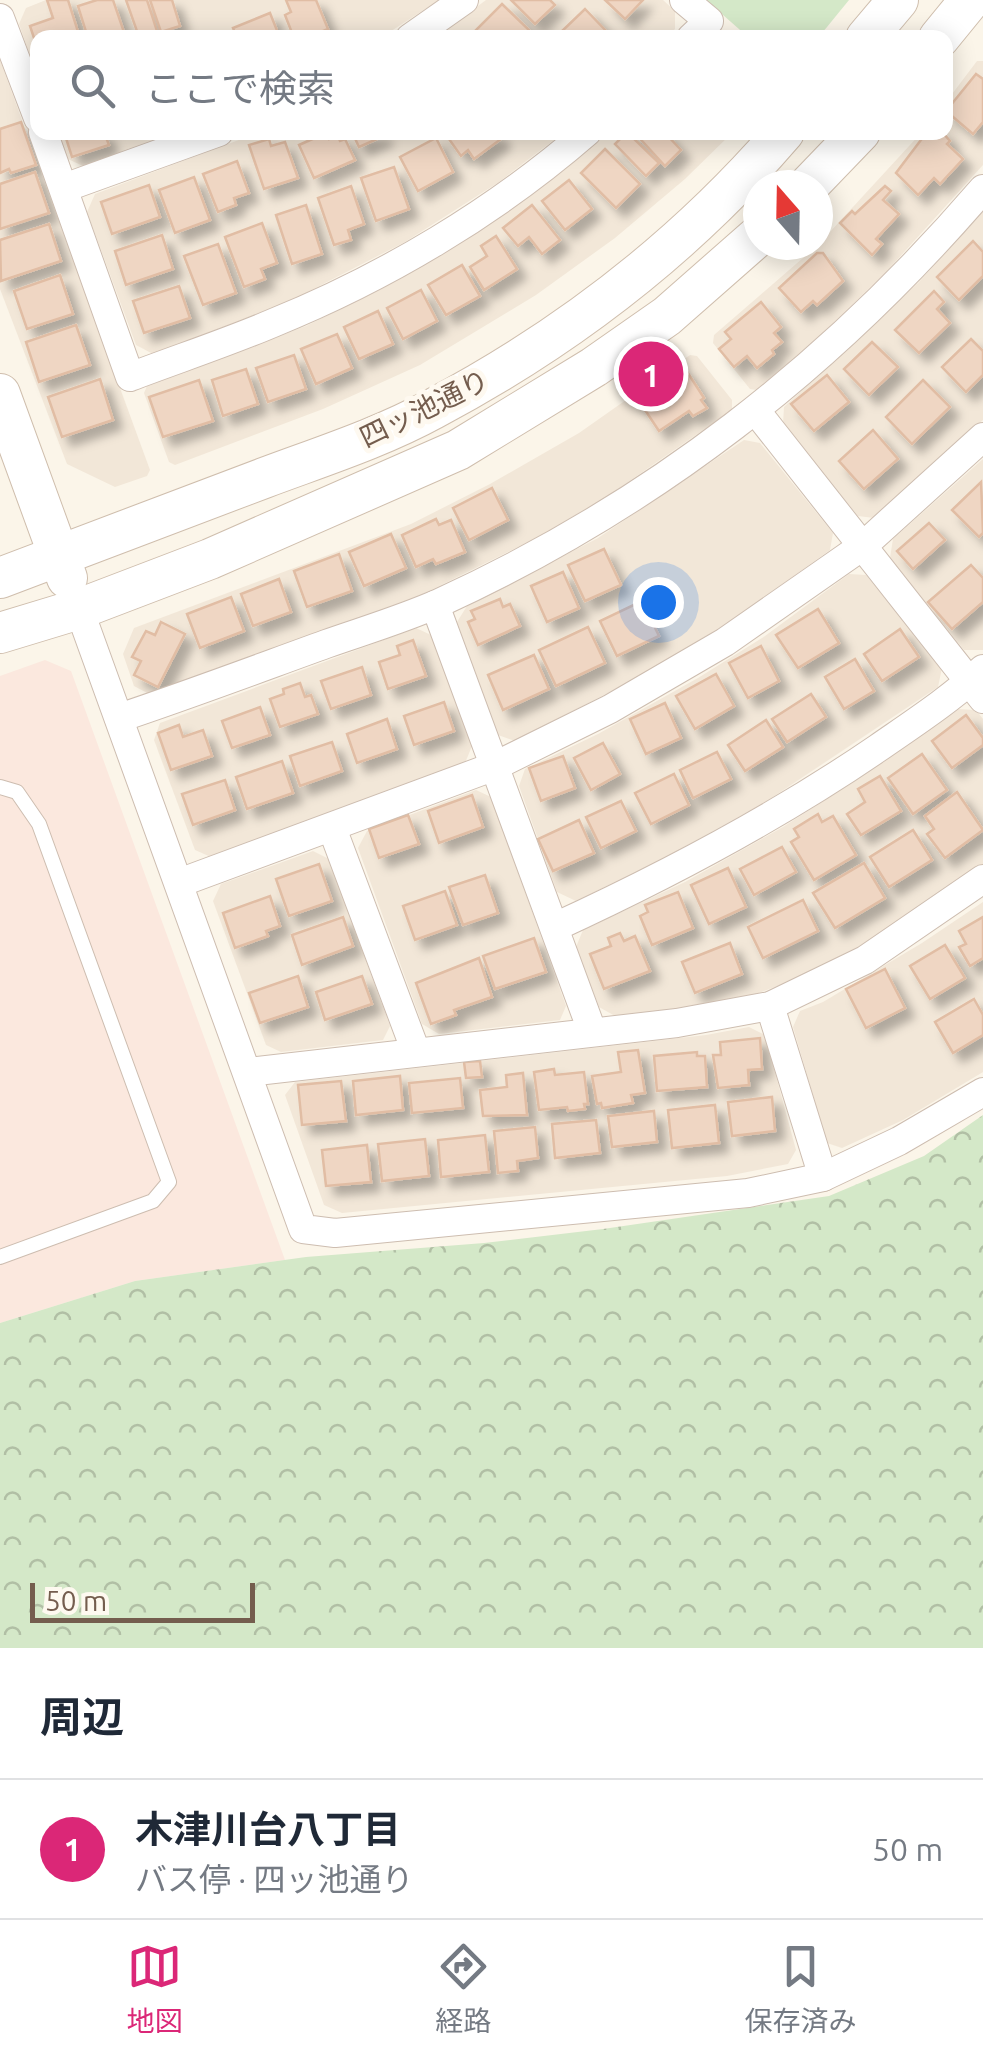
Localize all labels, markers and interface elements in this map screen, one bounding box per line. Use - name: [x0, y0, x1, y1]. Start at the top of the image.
- search box: [30, 30, 953, 140]
- icon: search: [65, 58, 120, 113]
- text: ここで検索: [145, 67, 335, 109]
- north arrow: [743, 170, 833, 260]
- pin: 1: [618, 336, 684, 412]
- street label: 四ッ池通り: [354, 363, 494, 453]
- your location: [633, 577, 684, 628]
- scale bar: [30, 1578, 255, 1622]
- text: 50 m: [45, 1585, 107, 1616]
- text: 周辺: [40, 1693, 124, 1740]
- text: 木津川台八丁目: [135, 1808, 401, 1850]
- text: 1: [63, 1831, 82, 1867]
- text: 50 m: [872, 1831, 943, 1867]
- text: バス停 · 四ッ池通り: [135, 1861, 414, 1897]
- tab: 地図: [126, 1939, 183, 2039]
- tab: 経路: [435, 1939, 492, 2039]
- tab: 保存済み: [744, 1939, 857, 2039]

